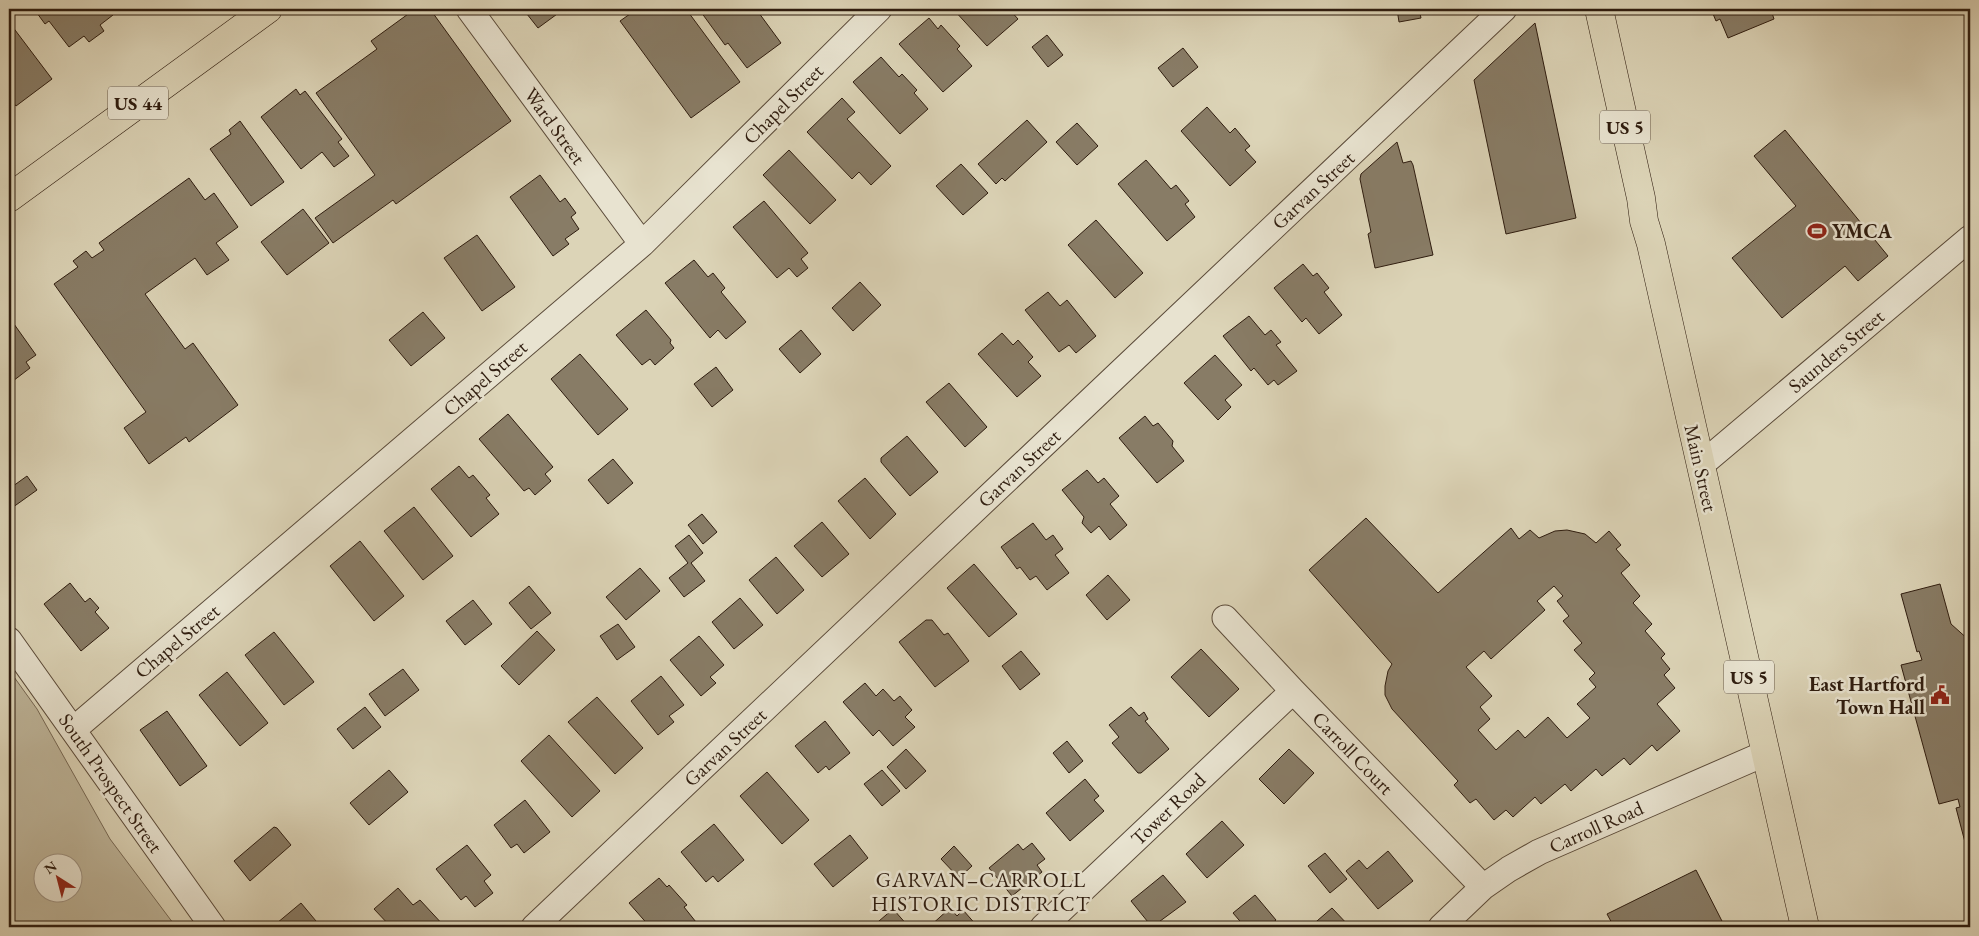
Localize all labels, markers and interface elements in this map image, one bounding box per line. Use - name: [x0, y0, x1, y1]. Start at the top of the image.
- street label: Chapel Street: [737, 58, 829, 150]
- street label: Ward Street: [518, 82, 592, 170]
- road number: US 44: [108, 86, 168, 120]
- road number: US 5: [1600, 110, 1650, 144]
- street label: Garvan Street: [1266, 144, 1360, 235]
- place label: YMCA: [1832, 218, 1892, 244]
- sports icon: YMCA: [1806, 220, 1828, 242]
- street label: Saunders Street: [1783, 303, 1890, 399]
- street label: Chapel Street: [437, 334, 533, 422]
- street label: Garvan Street: [972, 422, 1066, 513]
- street label: Main Street: [1678, 422, 1724, 515]
- street label: Chapel Street: [129, 597, 226, 684]
- road number: US 5: [1724, 660, 1774, 694]
- place label: East Hartford Town Hall: [1809, 671, 1925, 720]
- public building icon: East Hartford Town Hall: [1929, 684, 1951, 706]
- street label: Garvan Street: [678, 701, 772, 792]
- street label: Carroll Court: [1307, 706, 1400, 801]
- street label: South Prospect Street: [53, 708, 169, 859]
- street label: Tower Road: [1125, 766, 1212, 851]
- street label: Carroll Road: [1545, 794, 1648, 859]
- north arrow: [32, 854, 82, 904]
- text: N: [40, 856, 61, 878]
- district label: GARVAN–CARROLL HISTORIC DISTRICT: [871, 866, 1091, 917]

